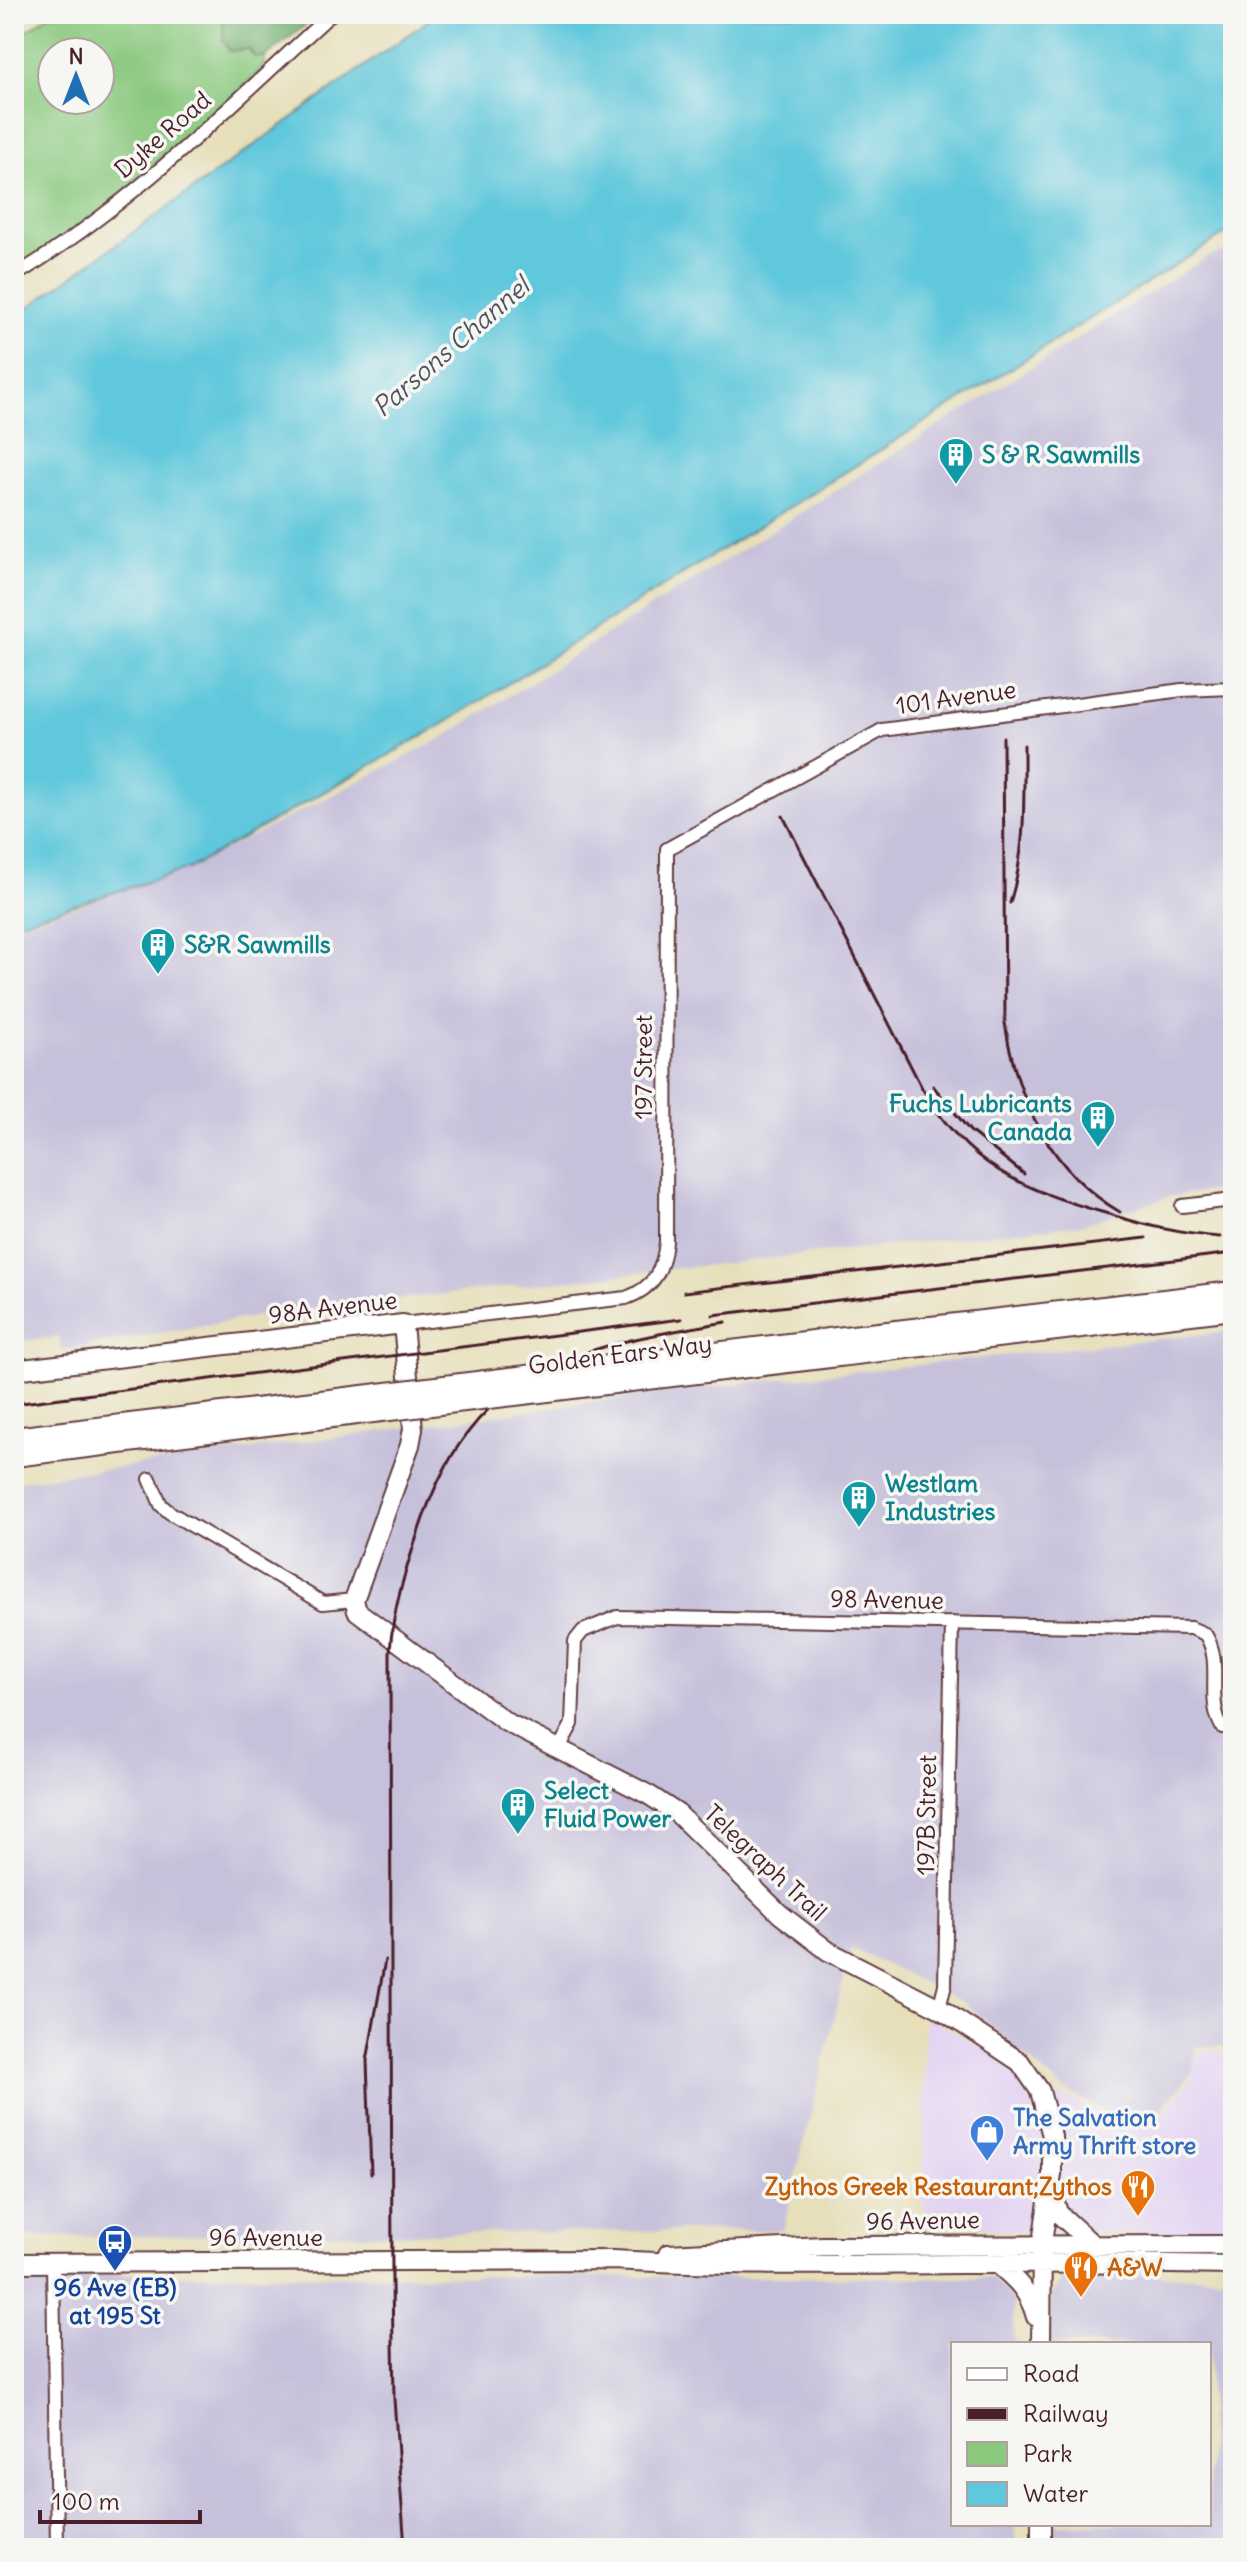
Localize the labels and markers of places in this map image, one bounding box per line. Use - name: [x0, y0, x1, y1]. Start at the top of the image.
- building icon: S & R Sawmills: [937, 436, 975, 486]
- place label: S & R Sawmills: [982, 439, 1140, 469]
- building icon: S&R Sawmills: [139, 926, 177, 976]
- place label: S&R Sawmills: [184, 929, 331, 959]
- place label: Fuchs Lubricants Canada: [889, 1088, 1072, 1146]
- building icon: Fuchs Lubricants Canada: [1079, 1099, 1117, 1149]
- place label: Westlam Industries: [885, 1468, 995, 1526]
- building icon: Westlam Industries: [840, 1479, 878, 1529]
- place label: Select Fluid Power: [544, 1775, 671, 1833]
- building icon: Select Fluid Power: [499, 1786, 537, 1836]
- place label: The Salvation Army Thrift store: [1013, 2102, 1196, 2160]
- shop icon: The Salvation Army Thrift store: [968, 2113, 1006, 2163]
- restaurant icon: Zythos Greek Restaurant;Zythos: [1119, 2168, 1157, 2218]
- place label: Zythos Greek Restaurant;Zythos: [765, 2171, 1112, 2201]
- bus stop icon: 96 Ave (EB) at 195 St: [96, 2223, 134, 2273]
- restaurant icon: A&W: [1062, 2249, 1100, 2299]
- place label: A&W: [1107, 2252, 1163, 2282]
- place label: 96 Ave (EB) at 195 St: [54, 2272, 176, 2330]

